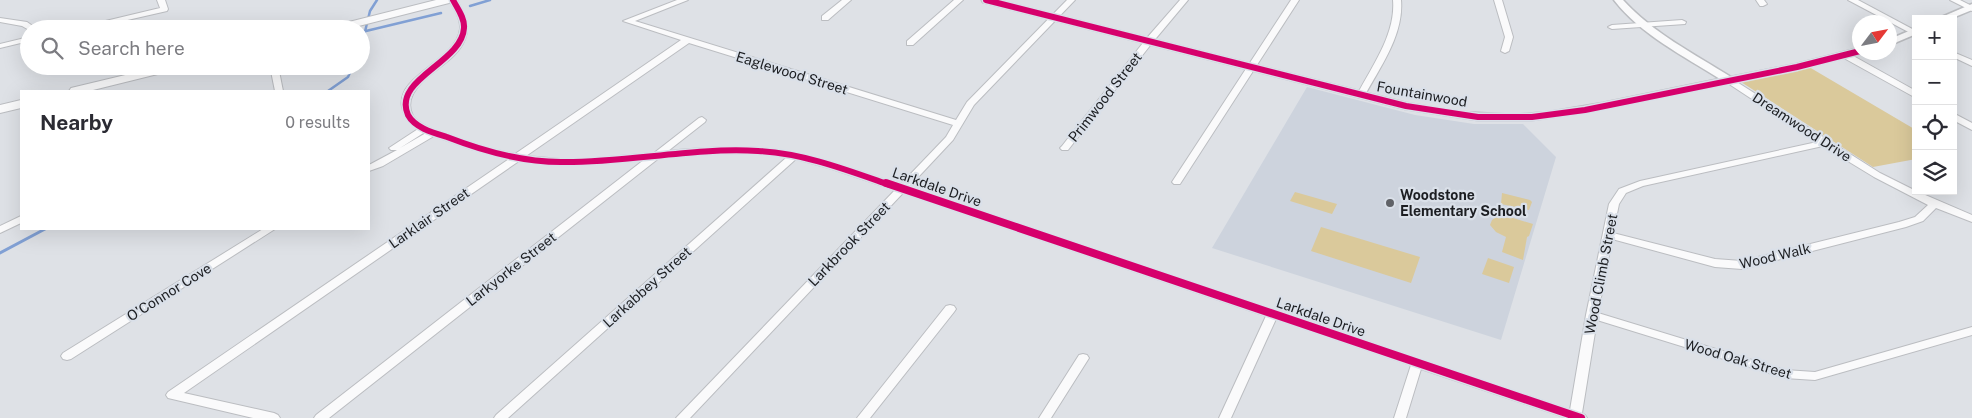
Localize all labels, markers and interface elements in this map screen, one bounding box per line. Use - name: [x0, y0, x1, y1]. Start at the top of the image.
- north arrow: [1852, 15, 1897, 60]
- map controls: [1912, 15, 1957, 195]
- button: +: [1912, 15, 1957, 60]
- search box: [20, 20, 370, 75]
- icon: search: [38, 34, 66, 62]
- text: Search here: [78, 37, 185, 59]
- street label: Eaglewood Street: [734, 48, 850, 98]
- street label: Primwood Street: [1065, 49, 1145, 145]
- button: −: [1912, 60, 1957, 105]
- street label: Fountainwood: [1376, 78, 1468, 110]
- street label: Dreamwood Drive: [1750, 89, 1854, 165]
- button: locate: [1912, 105, 1957, 150]
- text: Nearby: [40, 110, 113, 135]
- text: 0 results: [285, 113, 350, 132]
- button: layers: [1912, 150, 1957, 195]
- street label: Larkdale Drive: [890, 164, 984, 210]
- street label: Larklair Street: [386, 184, 472, 252]
- place label: Woodstone Elementary School: [1400, 187, 1527, 219]
- marker: Woodstone Elementary School: [1384, 197, 1396, 209]
- street label: Larkbrook Street: [805, 199, 893, 289]
- street label: Wood Climb Street: [1581, 212, 1621, 336]
- street label: Larkyorke Street: [463, 229, 559, 309]
- street label: Wood Walk: [1738, 240, 1812, 272]
- street label: Larkabbey Street: [600, 243, 694, 331]
- street label: O'Connor Cove: [124, 260, 214, 324]
- street label: Larkdale Drive: [1274, 294, 1368, 340]
- street label: Wood Oak Street: [1683, 336, 1793, 382]

